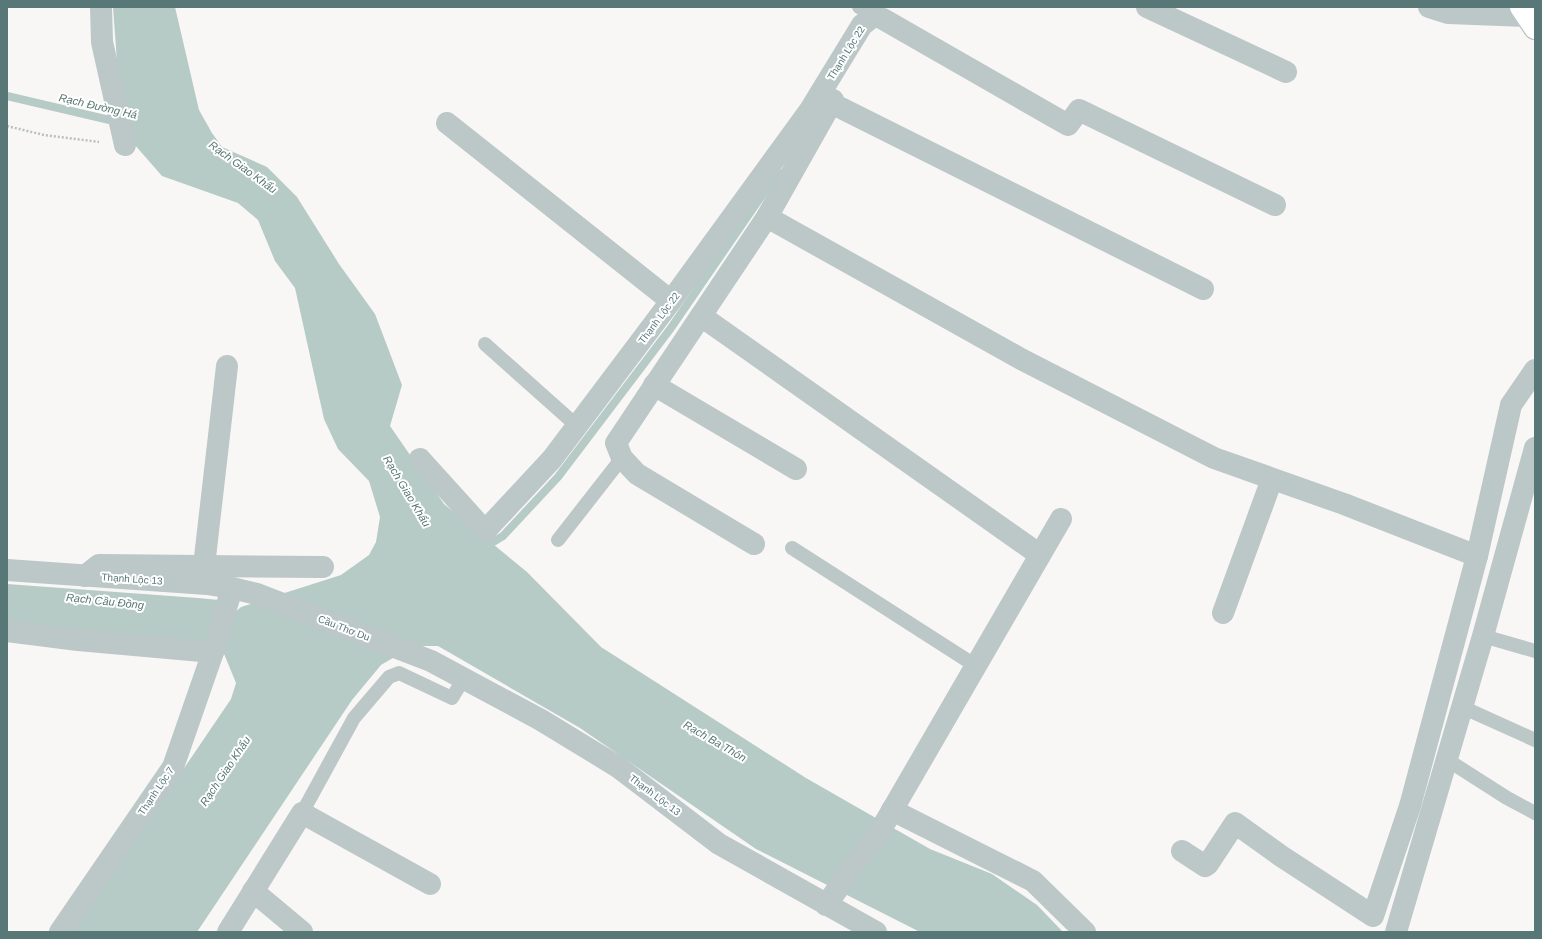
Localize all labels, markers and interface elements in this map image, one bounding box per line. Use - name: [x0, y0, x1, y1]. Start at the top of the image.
- street label: Thạnh Lộc 22: [825, 24, 867, 82]
- water label: Rạch Đường Há: [58, 91, 138, 121]
- water label: Rạch Giao Khẩu: [207, 138, 279, 196]
- street label: Thạnh Lộc 22: [636, 290, 682, 346]
- water label: Rạch Giao Khẩu: [381, 453, 433, 529]
- street label: Thạnh Lộc 13: [101, 571, 163, 587]
- water label: Rạch Cầu Đồng: [65, 591, 145, 611]
- street label: Cầu Thơ Du: [316, 613, 372, 643]
- water label: Rạch Ba Thôn: [682, 718, 748, 764]
- water label: Rạch Giao Khẩu: [197, 734, 253, 808]
- street label: Thạnh Lộc 7: [136, 765, 176, 817]
- street label: Thạnh Lộc 13: [627, 772, 683, 818]

